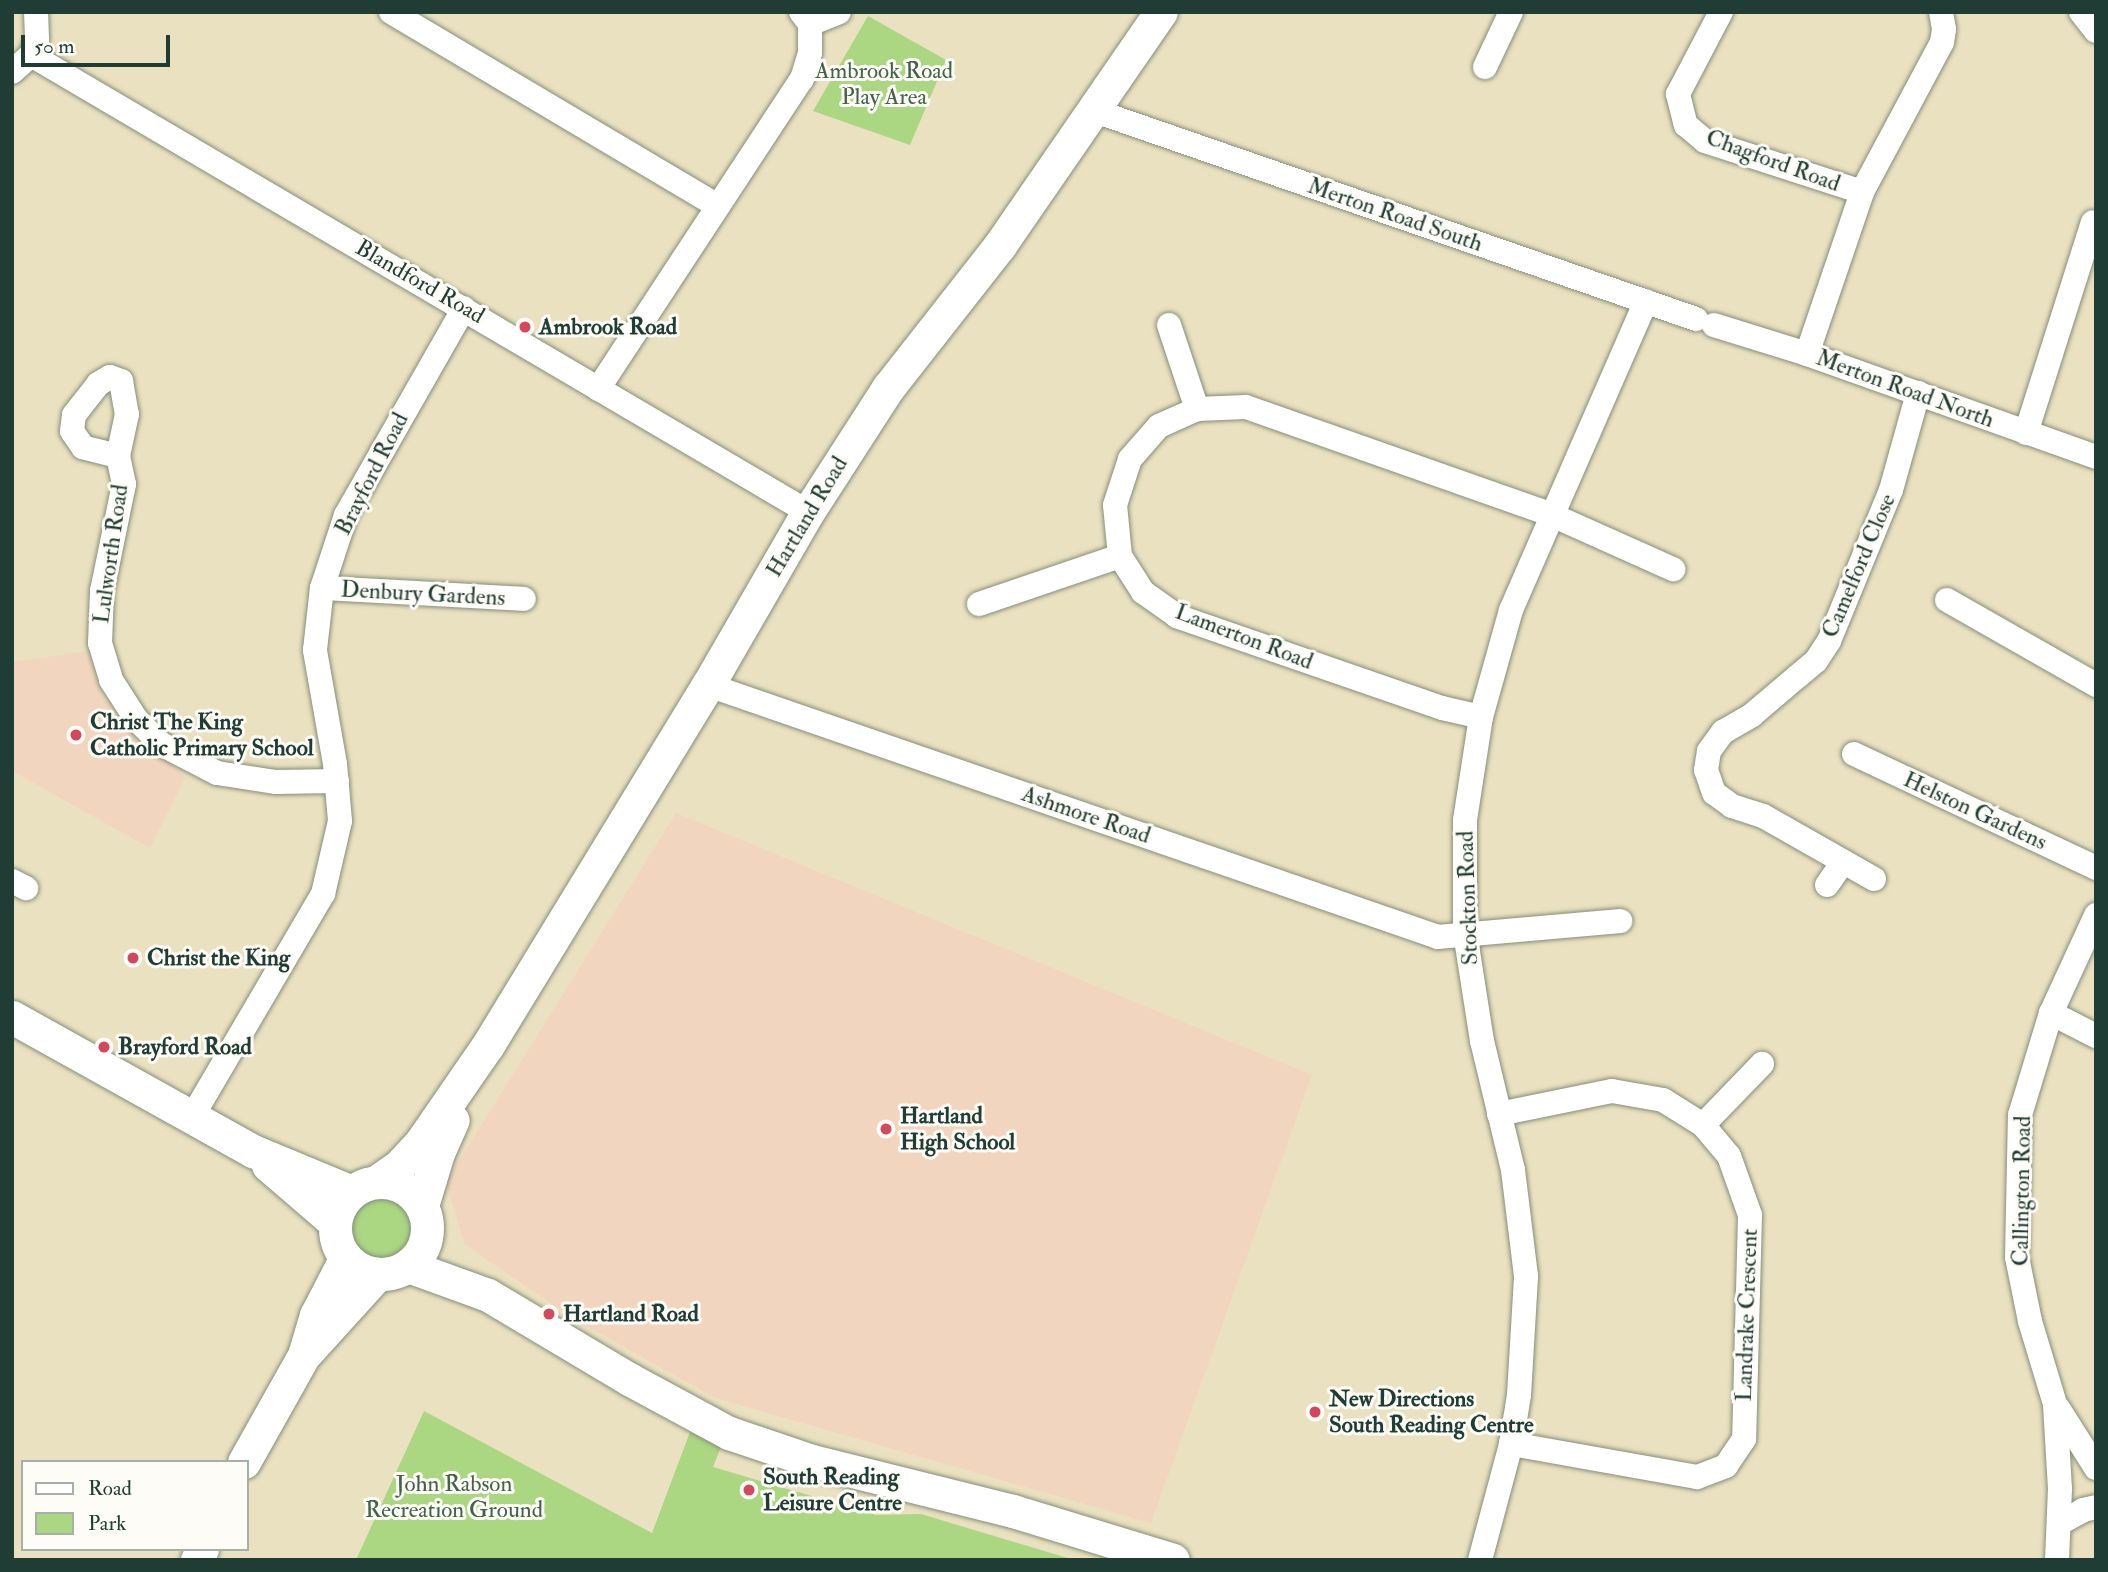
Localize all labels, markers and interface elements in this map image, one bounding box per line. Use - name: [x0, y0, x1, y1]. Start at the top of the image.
- scale bar: [24, 21, 173, 65]
- text: 50 m: [34, 33, 75, 60]
- park label: Ambrook Road Play Area: [815, 57, 953, 111]
- street label: Chagford Road: [1702, 124, 1844, 198]
- street label: Merton Road South: [1304, 172, 1486, 258]
- street label: Blandford Road: [351, 234, 489, 330]
- place label: Ambrook Road: [539, 313, 677, 341]
- marker: Ambrook Road: [517, 319, 533, 335]
- street label: Merton Road North: [1812, 344, 1998, 434]
- street label: Brayford Road: [329, 408, 415, 540]
- street label: Hartland Road: [760, 452, 854, 582]
- street label: Lulworth Road: [88, 483, 134, 625]
- street label: Camelford Close: [1816, 490, 1902, 642]
- street label: Denbury Gardens: [340, 576, 506, 612]
- street label: Lamerton Road: [1171, 598, 1317, 676]
- place label: Christ The King Catholic Primary School: [90, 708, 314, 762]
- marker: Christ The King Catholic Primary School: [68, 727, 84, 743]
- street label: Helston Gardens: [1899, 766, 2051, 856]
- street label: Ashmore Road: [1018, 780, 1154, 850]
- street label: Stockton Road: [1452, 830, 1484, 966]
- place label: Christ the King: [147, 944, 290, 972]
- marker: Christ the King: [125, 950, 141, 966]
- place label: Brayford Road: [118, 1033, 252, 1061]
- marker: Brayford Road: [96, 1039, 112, 1055]
- place label: Hartland High School: [900, 1102, 1015, 1156]
- street label: Callington Road: [2007, 1116, 2037, 1266]
- marker: Hartland High School: [878, 1121, 894, 1137]
- street label: Landrake Crescent: [1730, 1228, 1764, 1402]
- place label: Hartland Road: [563, 1300, 699, 1328]
- marker: Hartland Road: [541, 1306, 557, 1322]
- place label: New Directions South Reading Centre: [1329, 1385, 1534, 1439]
- marker: New Directions South Reading Centre: [1307, 1404, 1323, 1420]
- legend: [21, 1460, 248, 1551]
- place label: South Reading Leisure Centre: [763, 1463, 902, 1517]
- park label: John Rabson Recreation Ground: [365, 1470, 543, 1524]
- text: Road: [88, 1475, 132, 1502]
- marker: South Reading Leisure Centre: [741, 1482, 757, 1498]
- text: Park: [88, 1510, 126, 1537]

